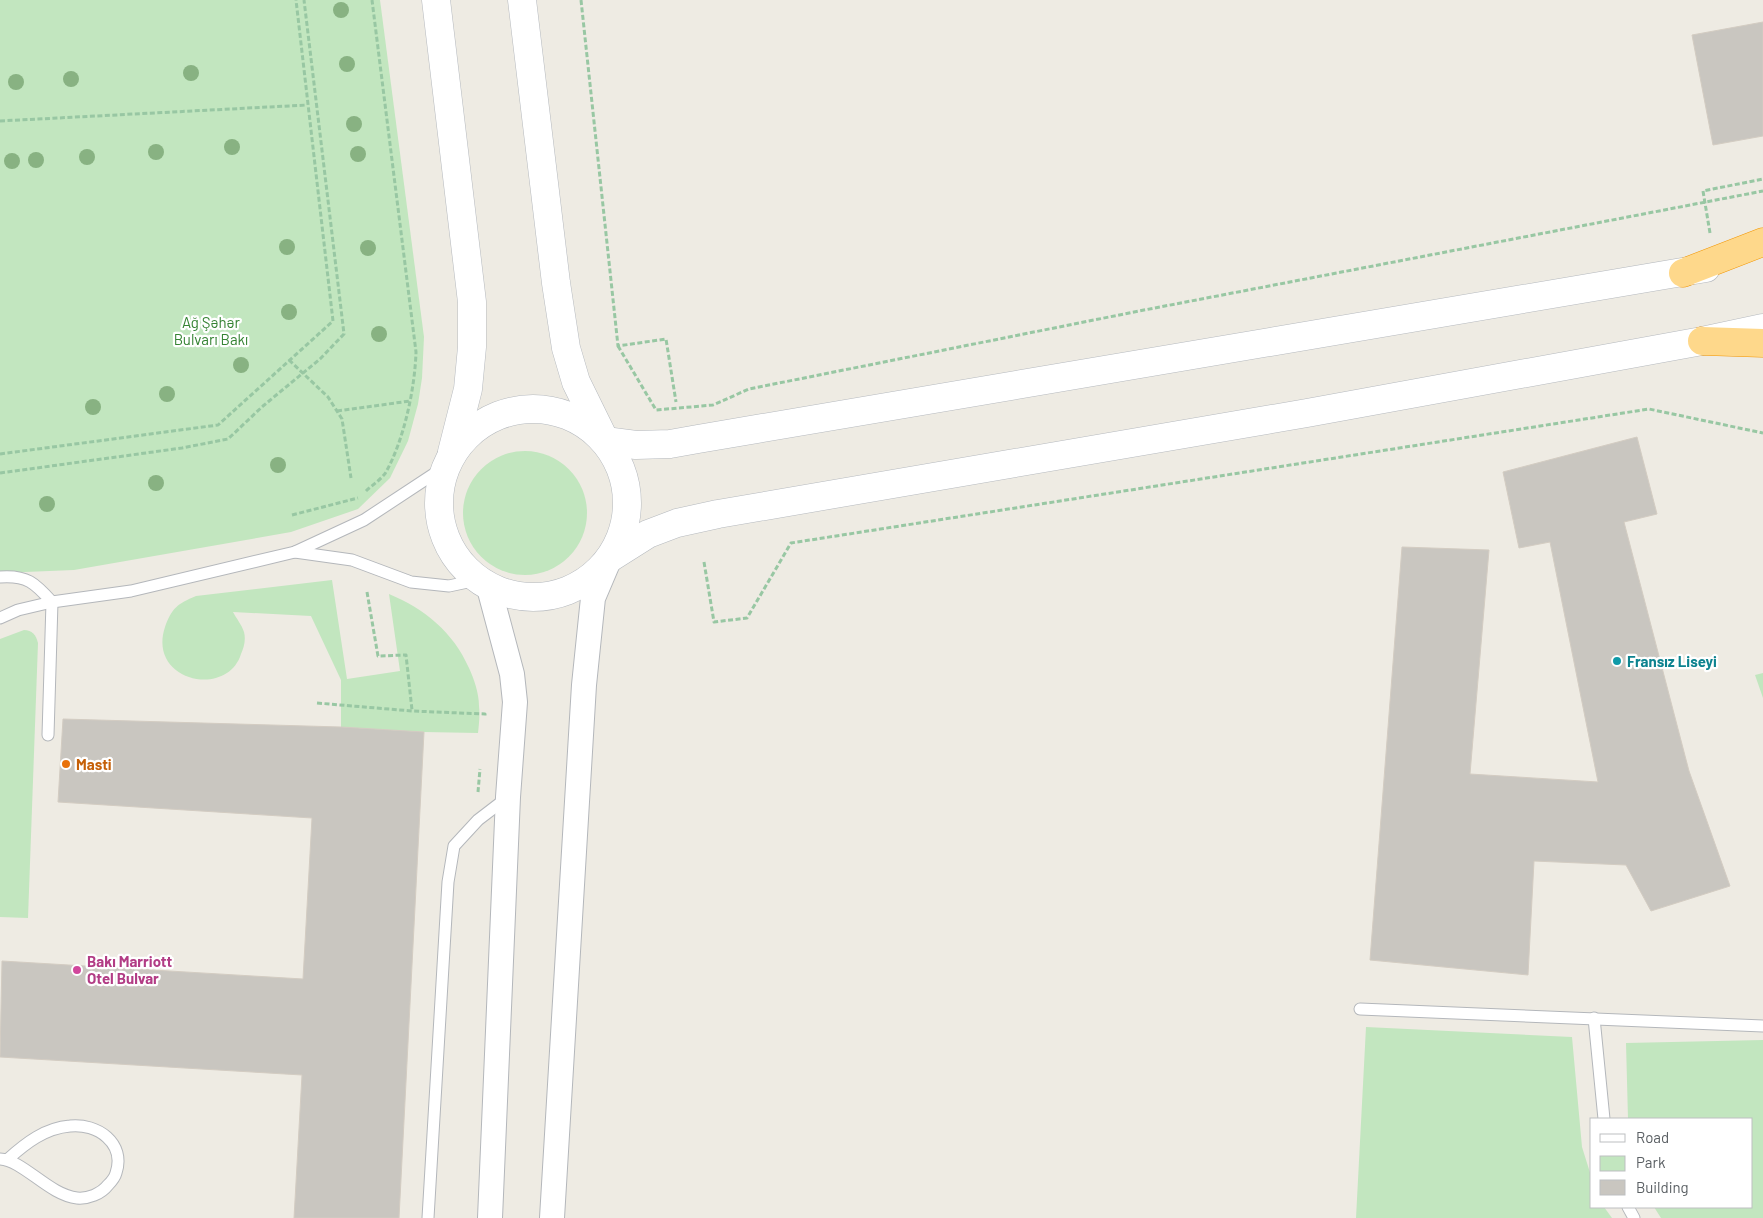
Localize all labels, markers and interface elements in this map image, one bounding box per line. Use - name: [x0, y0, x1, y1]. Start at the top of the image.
- park label: Ağ Şəhər Bulvarı Bakı: [174, 313, 248, 348]
- place label: Fransız Liseyi: [1627, 652, 1717, 670]
- marker: Fransız Liseyi: [1611, 655, 1623, 667]
- place label: Masti: [76, 755, 112, 773]
- marker: Masti: [60, 758, 72, 770]
- place label: Bakı Marriott Otel Bulvar: [87, 952, 173, 987]
- marker: Bakı Marriott Otel Bulvar: [71, 964, 83, 976]
- legend: [1590, 1118, 1753, 1208]
- text: Road: [1636, 1128, 1669, 1146]
- text: Park: [1636, 1153, 1666, 1171]
- text: Building: [1636, 1178, 1689, 1196]

